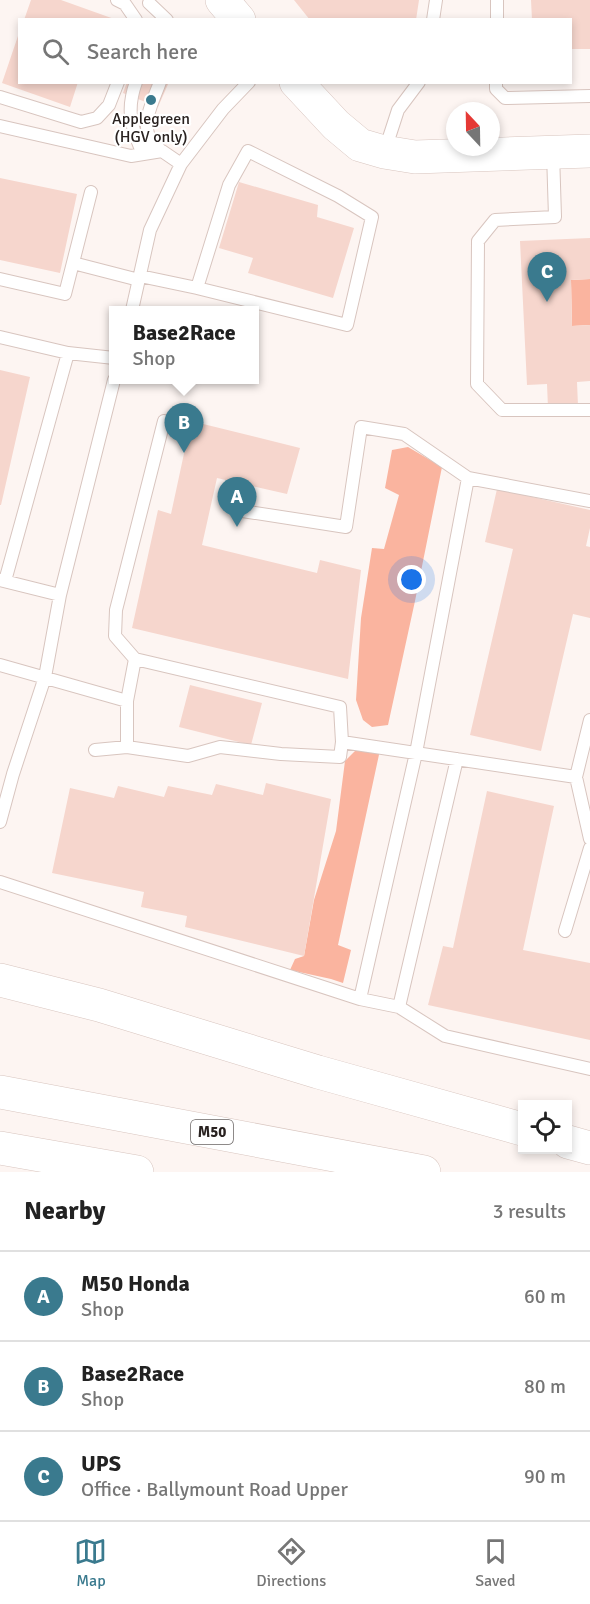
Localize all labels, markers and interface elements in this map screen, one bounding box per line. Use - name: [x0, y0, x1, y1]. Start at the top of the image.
- search box: [18, 18, 572, 84]
- icon: search: [39, 35, 72, 68]
- text: Search here: [87, 38, 198, 65]
- marker: Applegreen (HGV only): [144, 93, 158, 107]
- north arrow: [446, 102, 500, 156]
- place label: Applegreen (HGV only): [112, 109, 190, 147]
- pin: C: [528, 252, 566, 302]
- popup: [109, 306, 259, 384]
- text: Base2Race: [132, 319, 236, 346]
- text: Shop: [132, 346, 175, 371]
- pin: B: [164, 404, 204, 453]
- pin: A: [218, 478, 256, 527]
- your location: [397, 565, 426, 594]
- map controls: [518, 1100, 572, 1154]
- button: locate: [518, 1100, 572, 1154]
- road number: M50: [191, 1120, 233, 1144]
- text: Nearby: [24, 1195, 105, 1227]
- text: 3 results: [493, 1199, 566, 1224]
- text: M50 Honda: [81, 1270, 190, 1297]
- text: A: [37, 1284, 50, 1309]
- text: 60 m: [524, 1284, 566, 1309]
- text: Shop: [81, 1297, 124, 1322]
- text: Base2Race: [81, 1360, 184, 1387]
- text: B: [37, 1374, 50, 1399]
- text: 80 m: [524, 1374, 566, 1399]
- text: Shop: [81, 1387, 124, 1412]
- text: UPS: [81, 1450, 121, 1477]
- text: C: [37, 1464, 50, 1489]
- text: 90 m: [524, 1464, 566, 1489]
- text: Office · Ballymount Road Upper: [81, 1477, 348, 1502]
- tab: Map: [74, 1535, 107, 1591]
- tab: Directions: [256, 1535, 326, 1591]
- tab: Saved: [475, 1535, 516, 1591]

